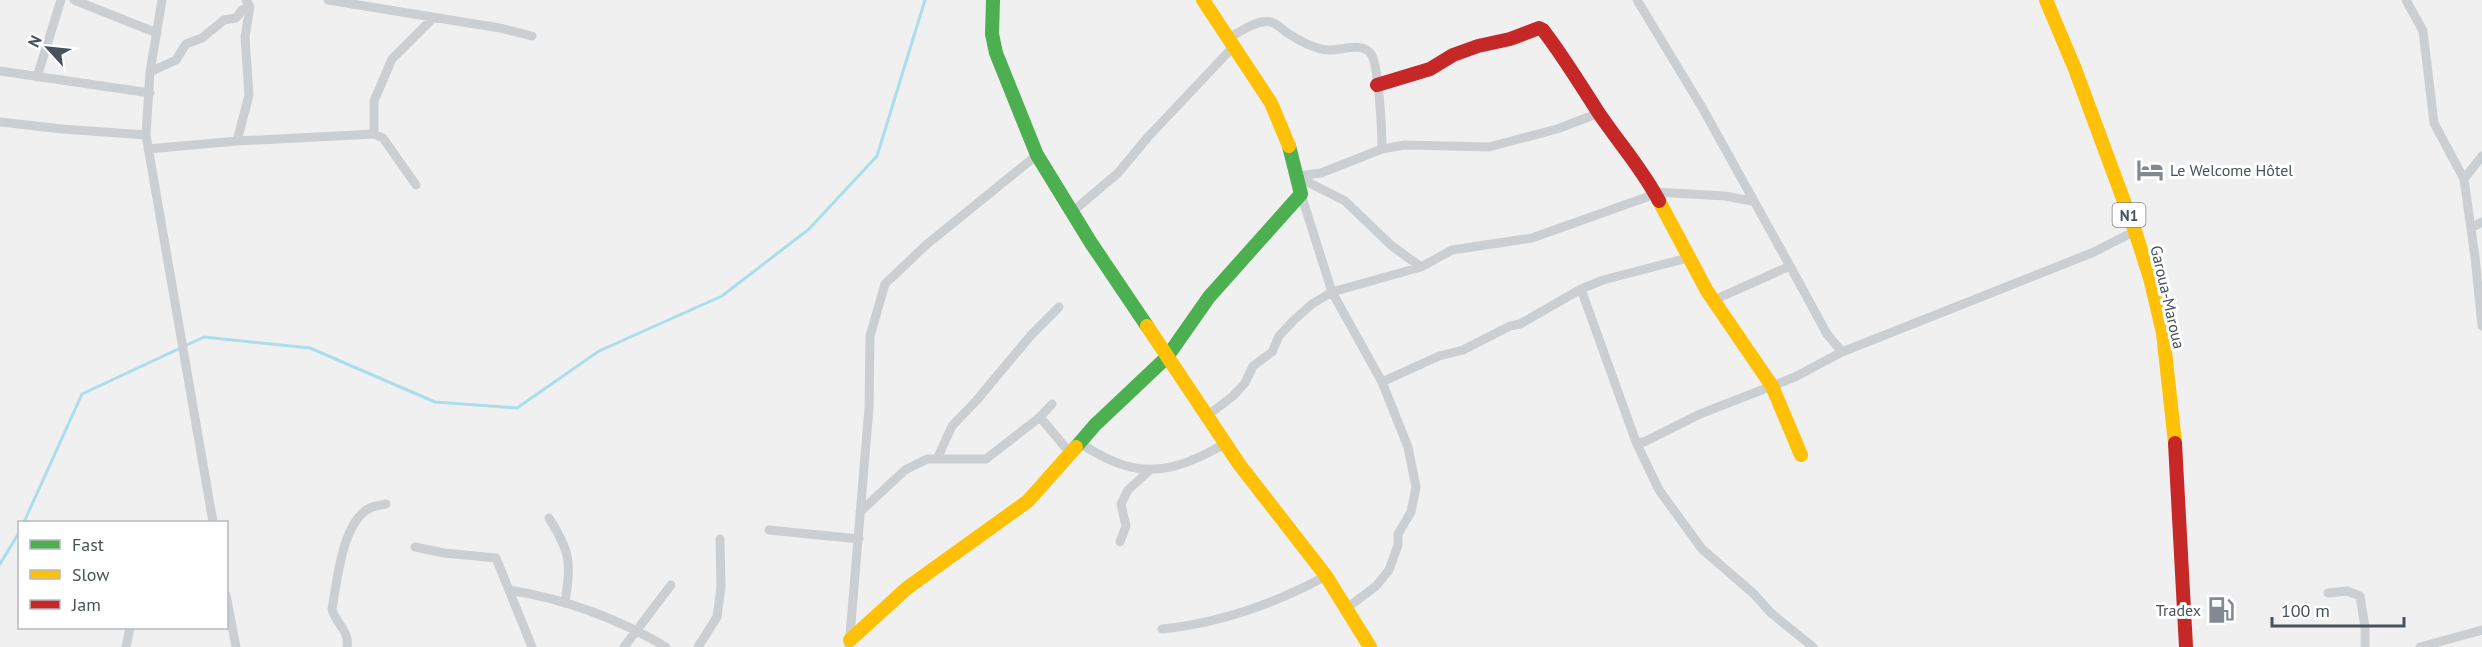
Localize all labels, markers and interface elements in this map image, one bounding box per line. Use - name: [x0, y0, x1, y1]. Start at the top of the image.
- north arrow: [18, 18, 78, 78]
- text: N: [23, 32, 46, 50]
- hotel icon: Le Welcome Hôtel: [2135, 155, 2165, 185]
- place label: Le Welcome Hôtel: [2170, 160, 2293, 180]
- road number: N1: [2112, 203, 2146, 227]
- street label: Garoua-Maroua: [2146, 243, 2190, 351]
- legend: [18, 521, 228, 629]
- text: Fast: [72, 533, 104, 556]
- text: Slow: [72, 563, 110, 586]
- scale bar: [2272, 590, 2404, 628]
- text: Jam: [71, 593, 101, 616]
- fuel station icon: Tradex: [2206, 595, 2236, 625]
- text: 100 m: [2281, 599, 2330, 622]
- place label: Tradex: [2156, 600, 2201, 620]

